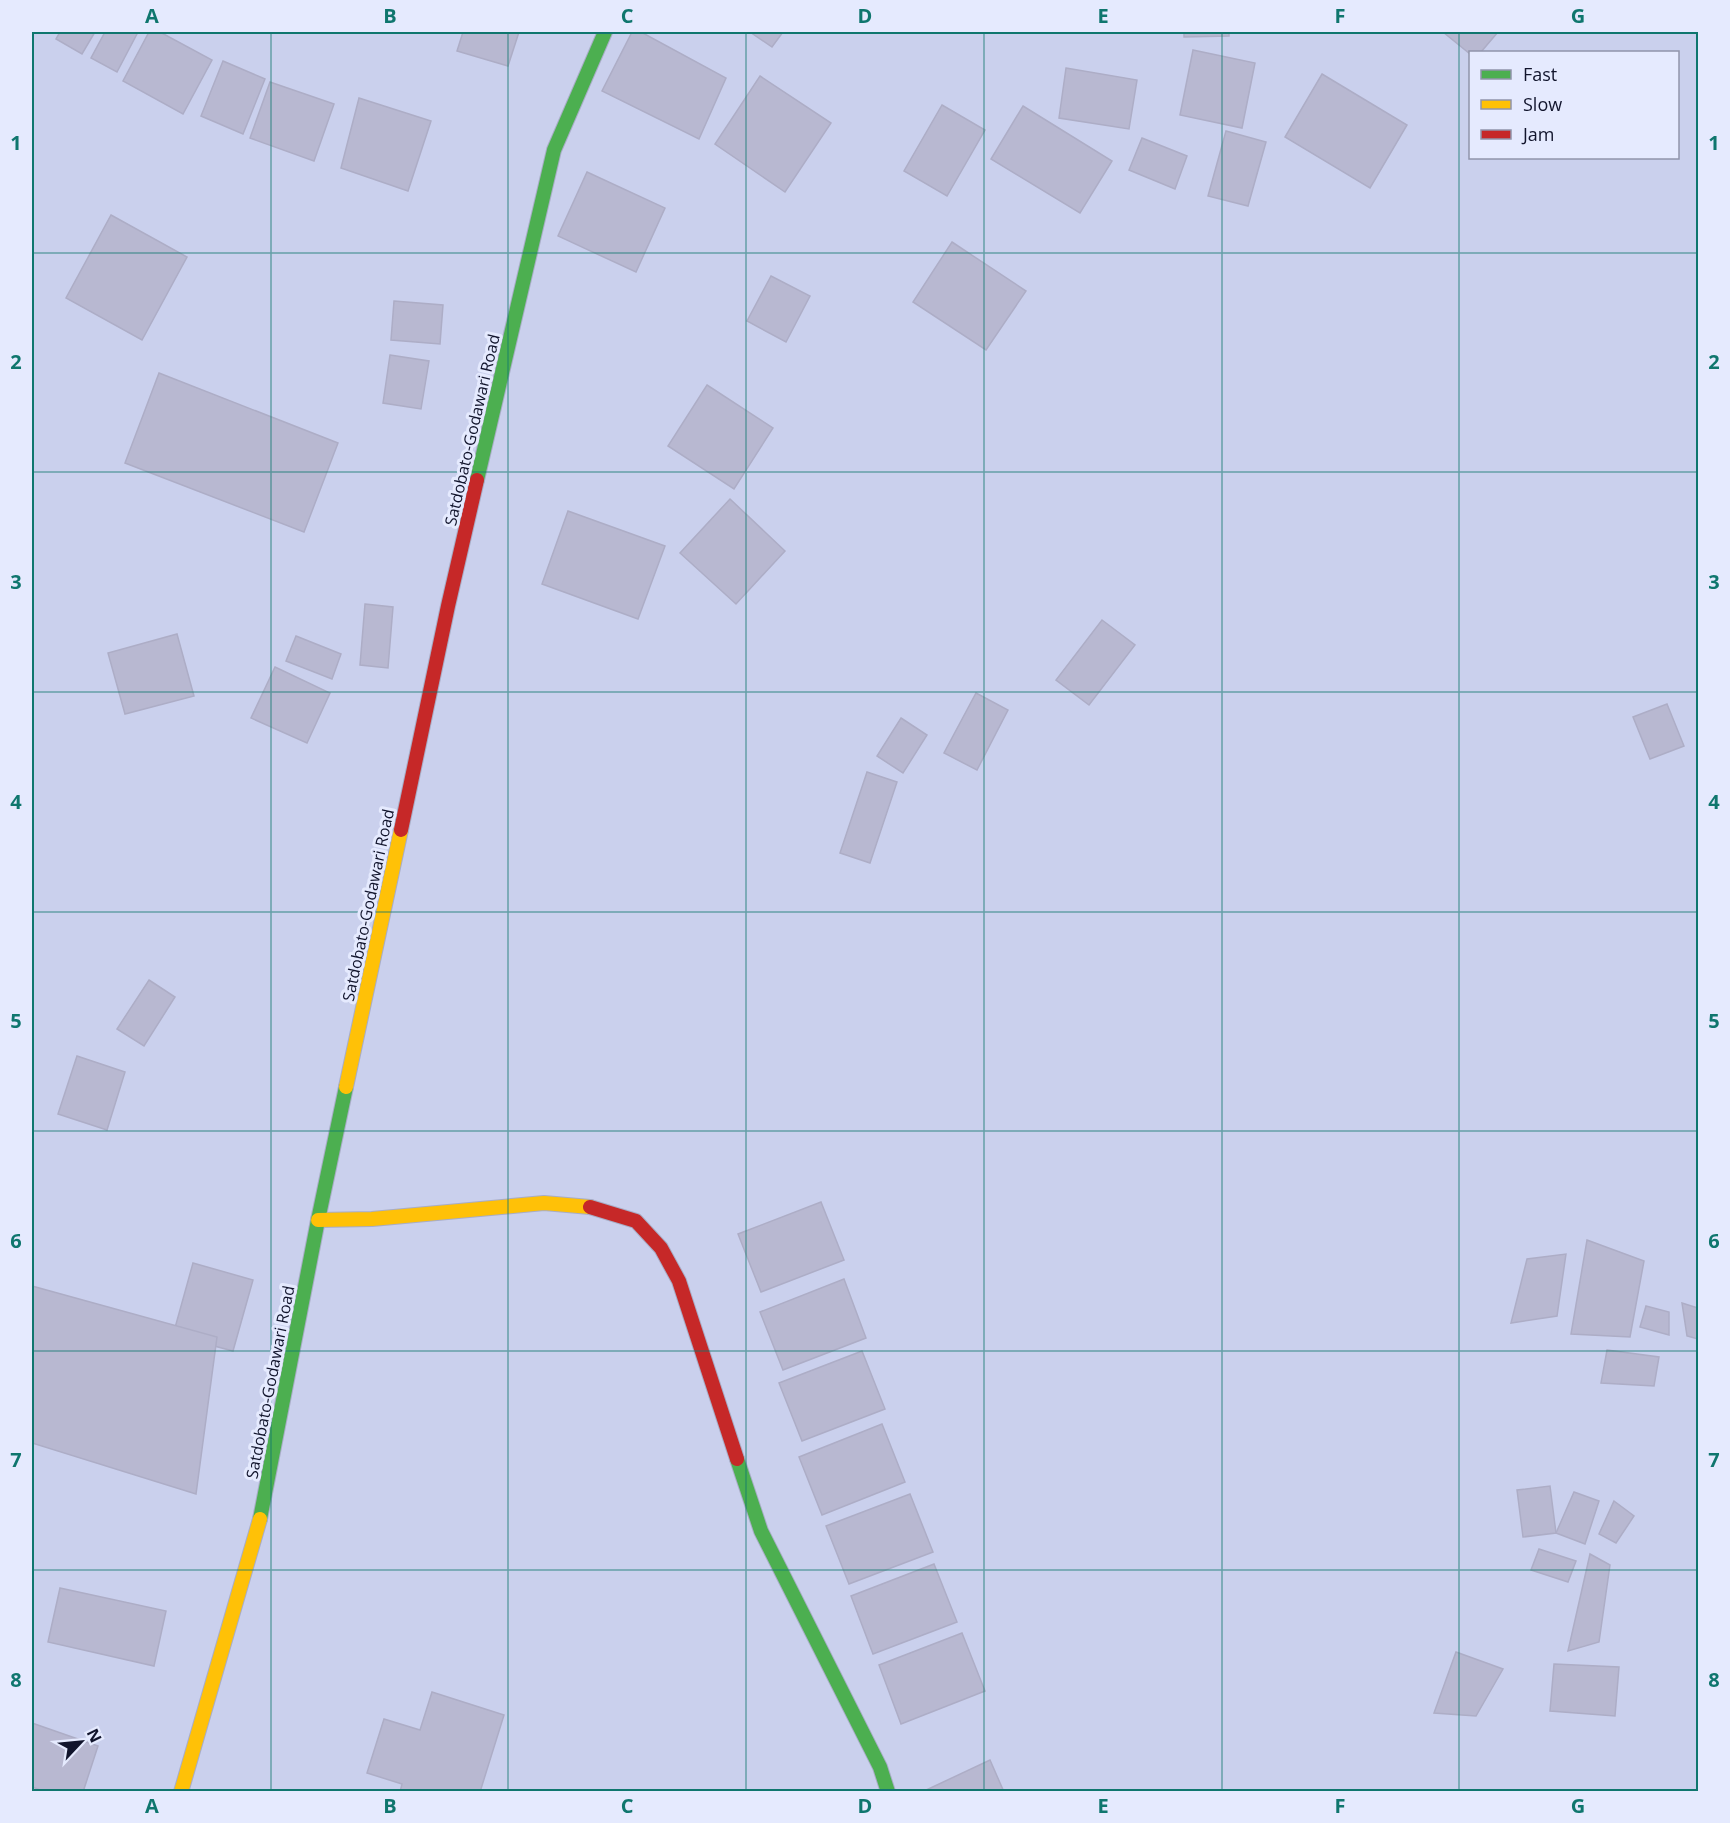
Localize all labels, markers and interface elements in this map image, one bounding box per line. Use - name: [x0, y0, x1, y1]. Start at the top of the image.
- text: A: [145, 2, 159, 29]
- text: B: [383, 2, 397, 29]
- text: C: [621, 2, 634, 29]
- text: D: [858, 2, 872, 29]
- text: E: [1097, 2, 1109, 29]
- text: F: [1335, 2, 1345, 29]
- text: G: [1571, 2, 1585, 29]
- legend: [1469, 51, 1679, 159]
- text: Fast: [1523, 62, 1557, 86]
- text: Slow: [1523, 92, 1562, 116]
- text: Jam: [1521, 122, 1555, 146]
- text: 1: [10, 129, 22, 156]
- text: 1: [1708, 129, 1720, 156]
- street label: Satdobato-Godawari Road: [439, 332, 505, 528]
- text: 2: [10, 348, 22, 375]
- text: 2: [1708, 348, 1720, 375]
- text: 3: [10, 568, 22, 595]
- text: 3: [1708, 568, 1720, 595]
- text: 4: [10, 788, 22, 815]
- text: 4: [1708, 788, 1720, 815]
- street label: Satdobato-Godawari Road: [337, 807, 399, 1003]
- text: 5: [10, 1007, 22, 1034]
- text: 5: [1708, 1007, 1720, 1034]
- text: 6: [10, 1227, 22, 1254]
- text: 6: [1708, 1227, 1720, 1254]
- street label: Satdobato-Godawari Road: [240, 1284, 300, 1480]
- text: 7: [10, 1446, 22, 1473]
- text: 7: [1708, 1446, 1720, 1473]
- text: 8: [10, 1666, 22, 1693]
- text: 8: [1708, 1666, 1720, 1693]
- north arrow: [51, 1712, 111, 1772]
- text: N: [82, 1725, 107, 1746]
- text: A: [145, 1792, 159, 1819]
- text: B: [383, 1792, 397, 1819]
- text: C: [621, 1792, 634, 1819]
- text: D: [858, 1792, 872, 1819]
- text: E: [1097, 1792, 1109, 1819]
- text: F: [1335, 1792, 1345, 1819]
- text: G: [1571, 1792, 1585, 1819]

